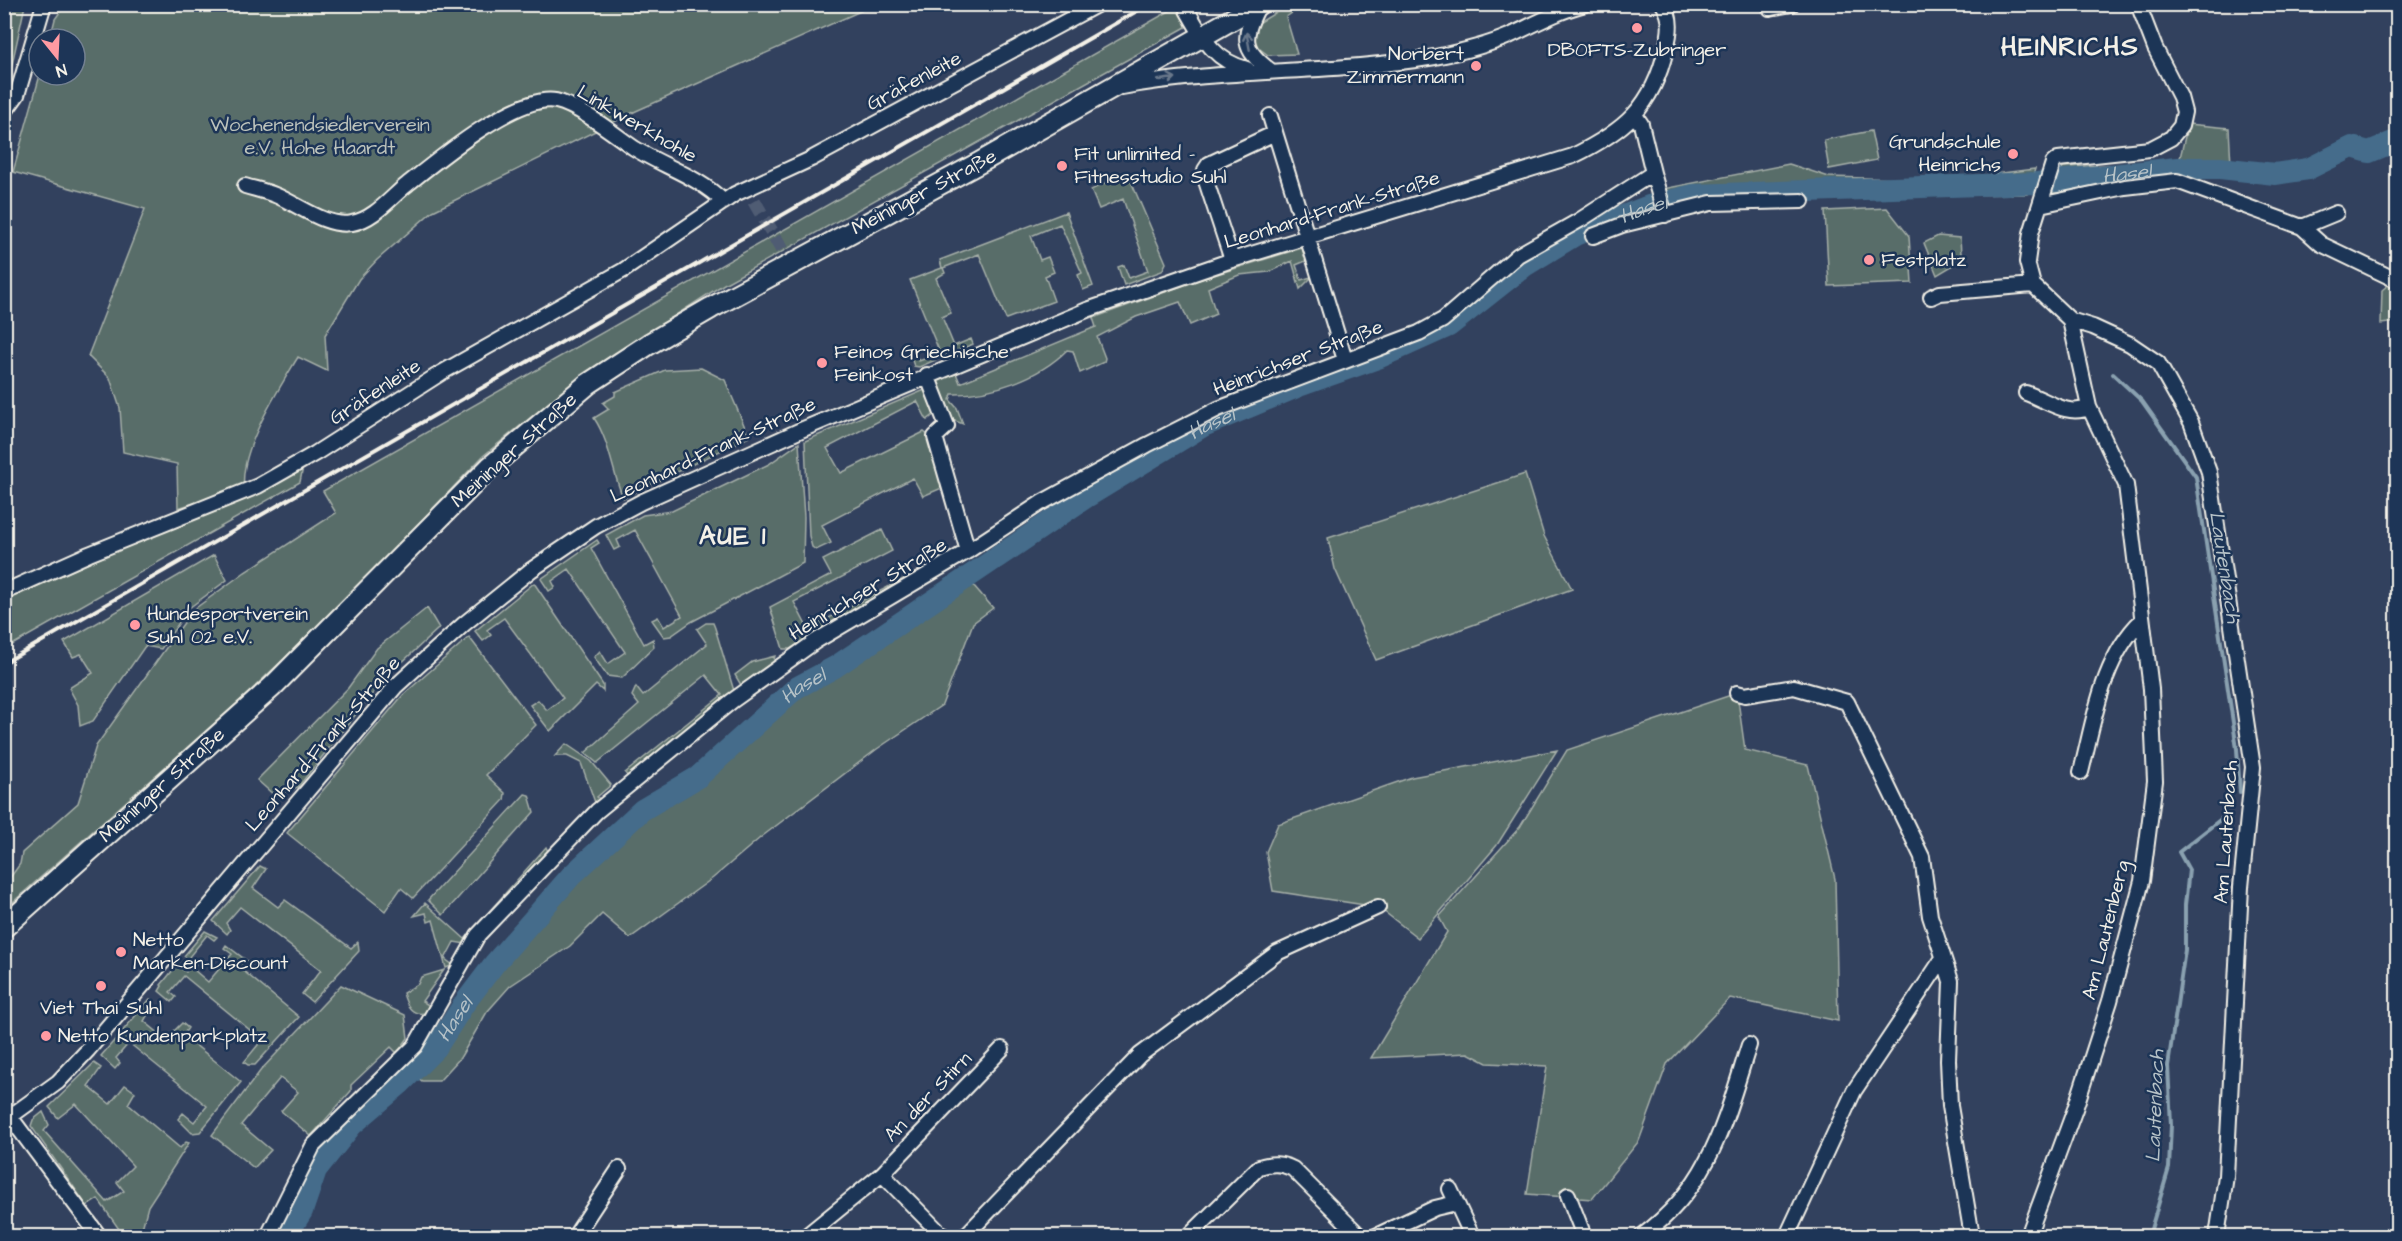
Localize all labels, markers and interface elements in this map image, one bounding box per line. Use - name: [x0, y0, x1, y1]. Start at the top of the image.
- marker: DB0FTS-Zubringer: [1630, 21, 1644, 35]
- north arrow: [27, 27, 87, 87]
- district label: HEINRICHS: [2001, 29, 2139, 65]
- one-way arrow: [1242, 32, 1253, 51]
- place label: DB0FTS-Zubringer: [1548, 36, 1726, 65]
- place label: Norbert Zimmermann: [1347, 40, 1464, 91]
- street label: Gräfenleite: [862, 44, 966, 118]
- text: N: [53, 58, 69, 82]
- marker: Norbert Zimmermann: [1469, 59, 1483, 73]
- one-way arrow: [1156, 74, 1176, 85]
- street label: Linkwerkhohle: [572, 78, 702, 170]
- park label: Wochenendsiedlerverein e.V. Hohe Haardt: [210, 111, 430, 162]
- place label: Grundschule Heinrichs: [1889, 128, 2001, 179]
- place label: Fit unlimited - Fitnesstudio Suhl: [1074, 140, 1227, 191]
- street label: Meininger Straße: [846, 142, 1002, 243]
- marker: Grundschule Heinrichs: [2006, 147, 2020, 161]
- water label: Hasel: [2101, 156, 2155, 190]
- marker: Fit unlimited - Fitnesstudio Suhl: [1055, 159, 1069, 173]
- street label: Leonhard-Frank-Straße: [1221, 164, 1443, 256]
- water label: Hasel: [1615, 187, 1673, 231]
- place label: Festplatz: [1881, 246, 1966, 274]
- marker: Festplatz: [1862, 253, 1876, 267]
- street label: Heinrichser Straße: [1209, 313, 1387, 403]
- place label: Feinos Griechische Feinkost: [834, 338, 1009, 389]
- street label: Gräfenleite: [324, 352, 426, 432]
- marker: Feinos Griechische Feinkost: [815, 356, 829, 370]
- street label: Meininger Straße: [445, 386, 584, 515]
- street label: Leonhard-Frank-Straße: [605, 390, 821, 510]
- water label: Hasel: [1182, 399, 1241, 447]
- water label: Lautenbach: [2202, 509, 2248, 626]
- district label: AUE 1: [699, 518, 767, 554]
- street label: Heinrichser Straße: [784, 531, 952, 647]
- place label: Hundesportverein Suhl 02 e.V.: [147, 600, 308, 651]
- marker: Hundesportverein Suhl 02 e.V.: [128, 618, 142, 632]
- street label: Leonhard-Frank-Straße: [239, 650, 407, 838]
- water label: Hasel: [773, 659, 833, 710]
- street label: Meininger Straße: [93, 721, 232, 850]
- street label: Am Lautenbach: [2207, 759, 2245, 905]
- street label: Am Lautenberg: [2075, 857, 2138, 1003]
- place label: Netto Marken-Discount: [133, 926, 288, 977]
- marker: Netto Marken-Discount: [114, 945, 128, 959]
- marker: Viet Thai Suhl: [94, 979, 108, 993]
- water label: Hasel: [429, 988, 481, 1047]
- place label: Viet Thai Suhl: [40, 994, 162, 1022]
- place label: Netto Kundenparkplatz: [58, 1022, 267, 1050]
- marker: Netto Kundenparkplatz: [39, 1029, 53, 1043]
- street label: An der Stirn: [878, 1046, 978, 1148]
- water label: Lautenbach: [2139, 1048, 2172, 1163]

